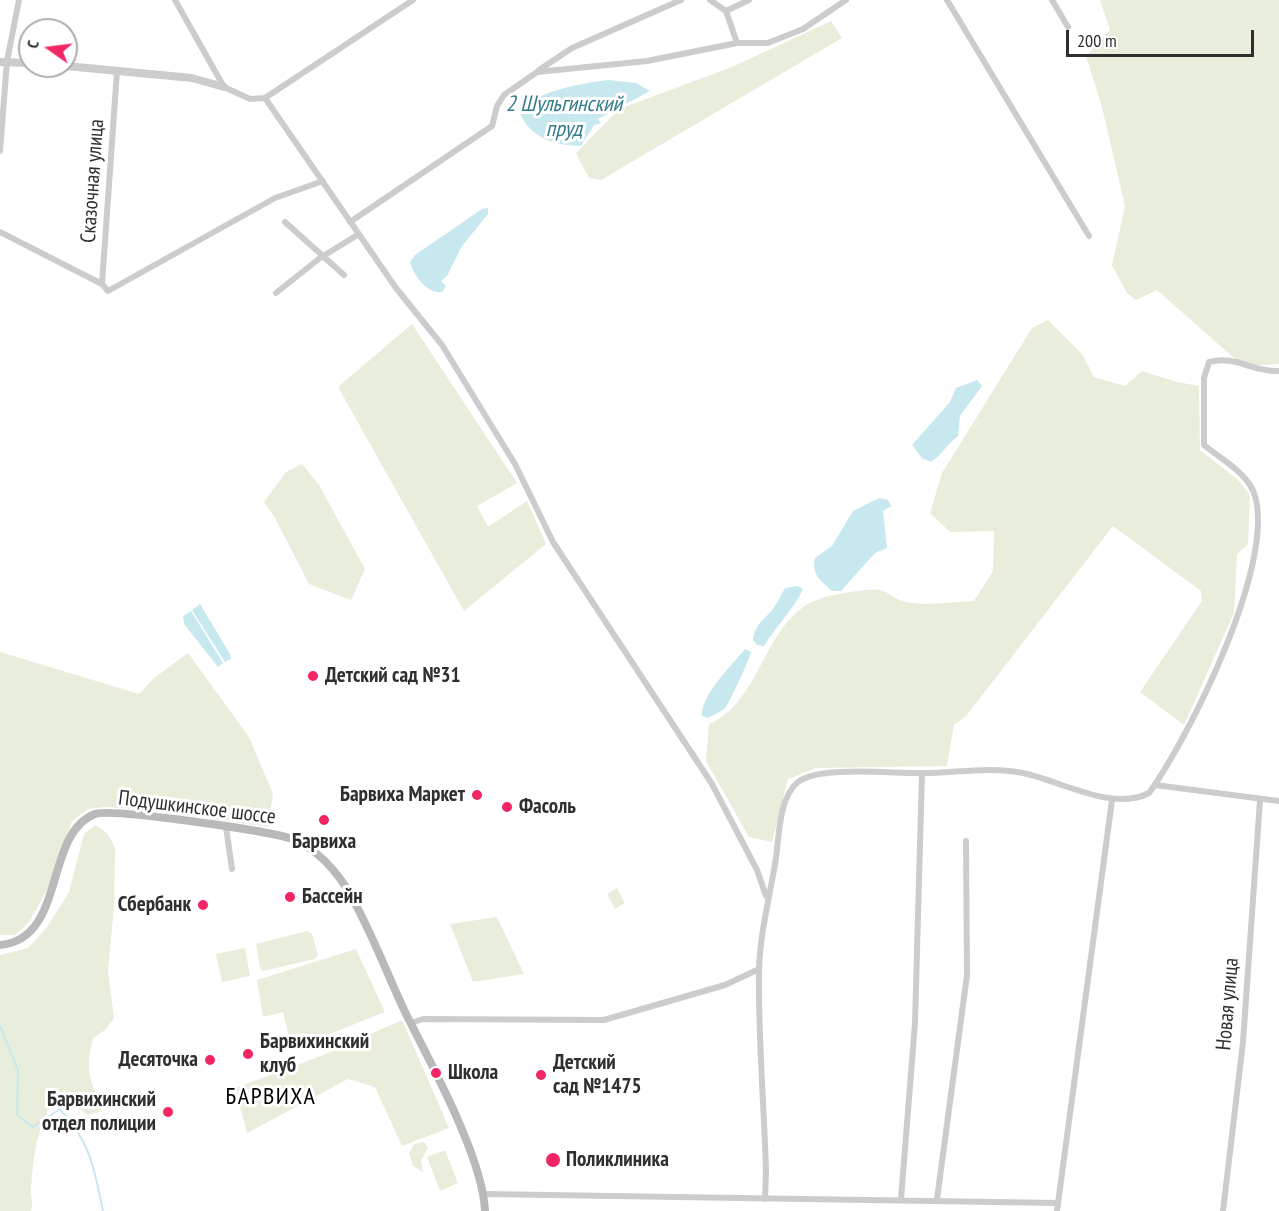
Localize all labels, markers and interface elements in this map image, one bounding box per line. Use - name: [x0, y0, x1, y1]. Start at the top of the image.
- north arrow: [18, 18, 78, 78]
- scale bar: [1069, 18, 1256, 56]
- text: 200 m: [1077, 29, 1117, 52]
- text: С: [22, 38, 43, 50]
- water label: 2 Шульгинский пруд: [506, 92, 622, 144]
- street label: Сказочная улица: [76, 118, 110, 244]
- place label: Детский сад №31: [325, 663, 460, 689]
- marker: Детский сад №31: [306, 669, 320, 683]
- place label: Барвиха Маркет: [340, 782, 465, 808]
- street label: Подушкинское шоссе: [117, 786, 277, 830]
- marker: Барвиха Маркет: [470, 788, 484, 802]
- place label: Фасоль: [519, 794, 576, 820]
- marker: Фасоль: [500, 800, 514, 814]
- marker: Барвиха: [317, 813, 331, 827]
- place label: Барвиха: [292, 829, 356, 855]
- place label: Бассейн: [302, 884, 363, 910]
- marker: Бассейн: [283, 890, 297, 904]
- place label: Сбербанк: [118, 892, 191, 918]
- marker: Сбербанк: [196, 898, 210, 912]
- street label: Новая улица: [1211, 957, 1245, 1051]
- place label: Барвихинский клуб: [260, 1029, 369, 1079]
- place label: Десяточка: [119, 1047, 198, 1073]
- marker: Барвихинский клуб: [241, 1047, 255, 1061]
- place label: Детский сад №1475: [553, 1050, 641, 1100]
- marker: Десяточка: [203, 1053, 217, 1067]
- place label: Школа: [448, 1060, 498, 1086]
- marker: Школа: [429, 1066, 443, 1080]
- marker: Детский сад №1475: [534, 1068, 548, 1082]
- district label: БАРВИХА: [226, 1083, 316, 1111]
- place label: Барвихинский отдел полиции: [42, 1087, 156, 1137]
- marker: Барвихинский отдел полиции: [161, 1105, 175, 1119]
- place label: Поликлиника: [566, 1147, 669, 1173]
- marker: Поликлиника: [544, 1151, 562, 1169]

